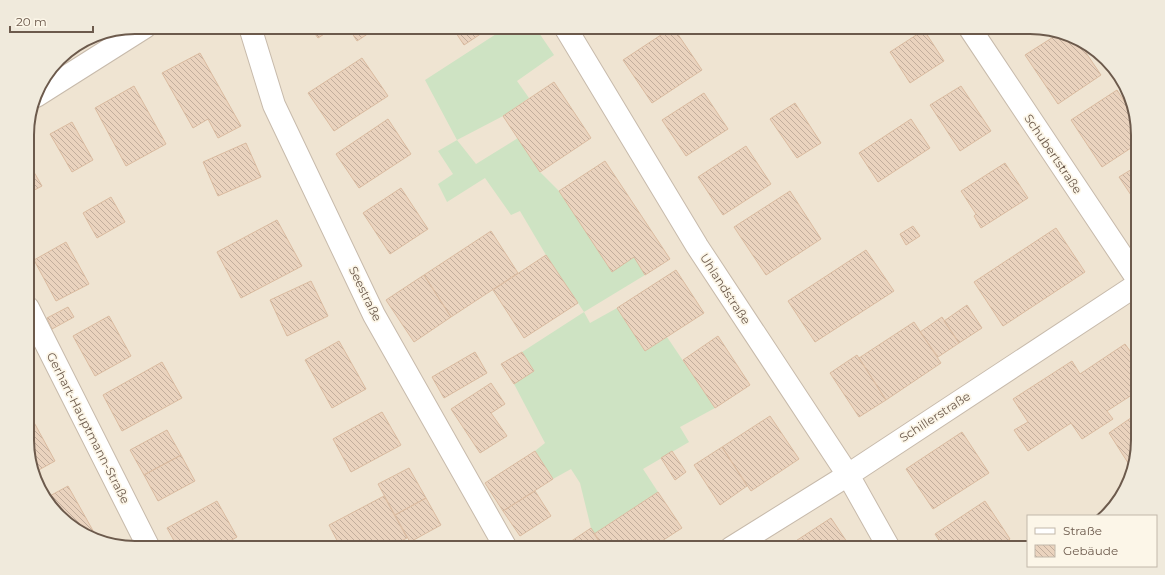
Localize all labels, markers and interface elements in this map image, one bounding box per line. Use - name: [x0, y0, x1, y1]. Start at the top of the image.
- scale bar: [10, 8, 93, 34]
- text: 20 m: [16, 14, 47, 29]
- street label: Schubertstraße: [1021, 111, 1086, 196]
- street label: Uhlandstraße: [697, 250, 754, 327]
- street label: Seestraße: [346, 264, 385, 324]
- street label: Gerhart-Hauptmann-Straße: [44, 350, 133, 506]
- street label: Schillerstraße: [897, 388, 973, 445]
- legend: [1027, 515, 1157, 567]
- text: Straße: [1063, 523, 1102, 538]
- text: Gebäude: [1063, 543, 1118, 558]

